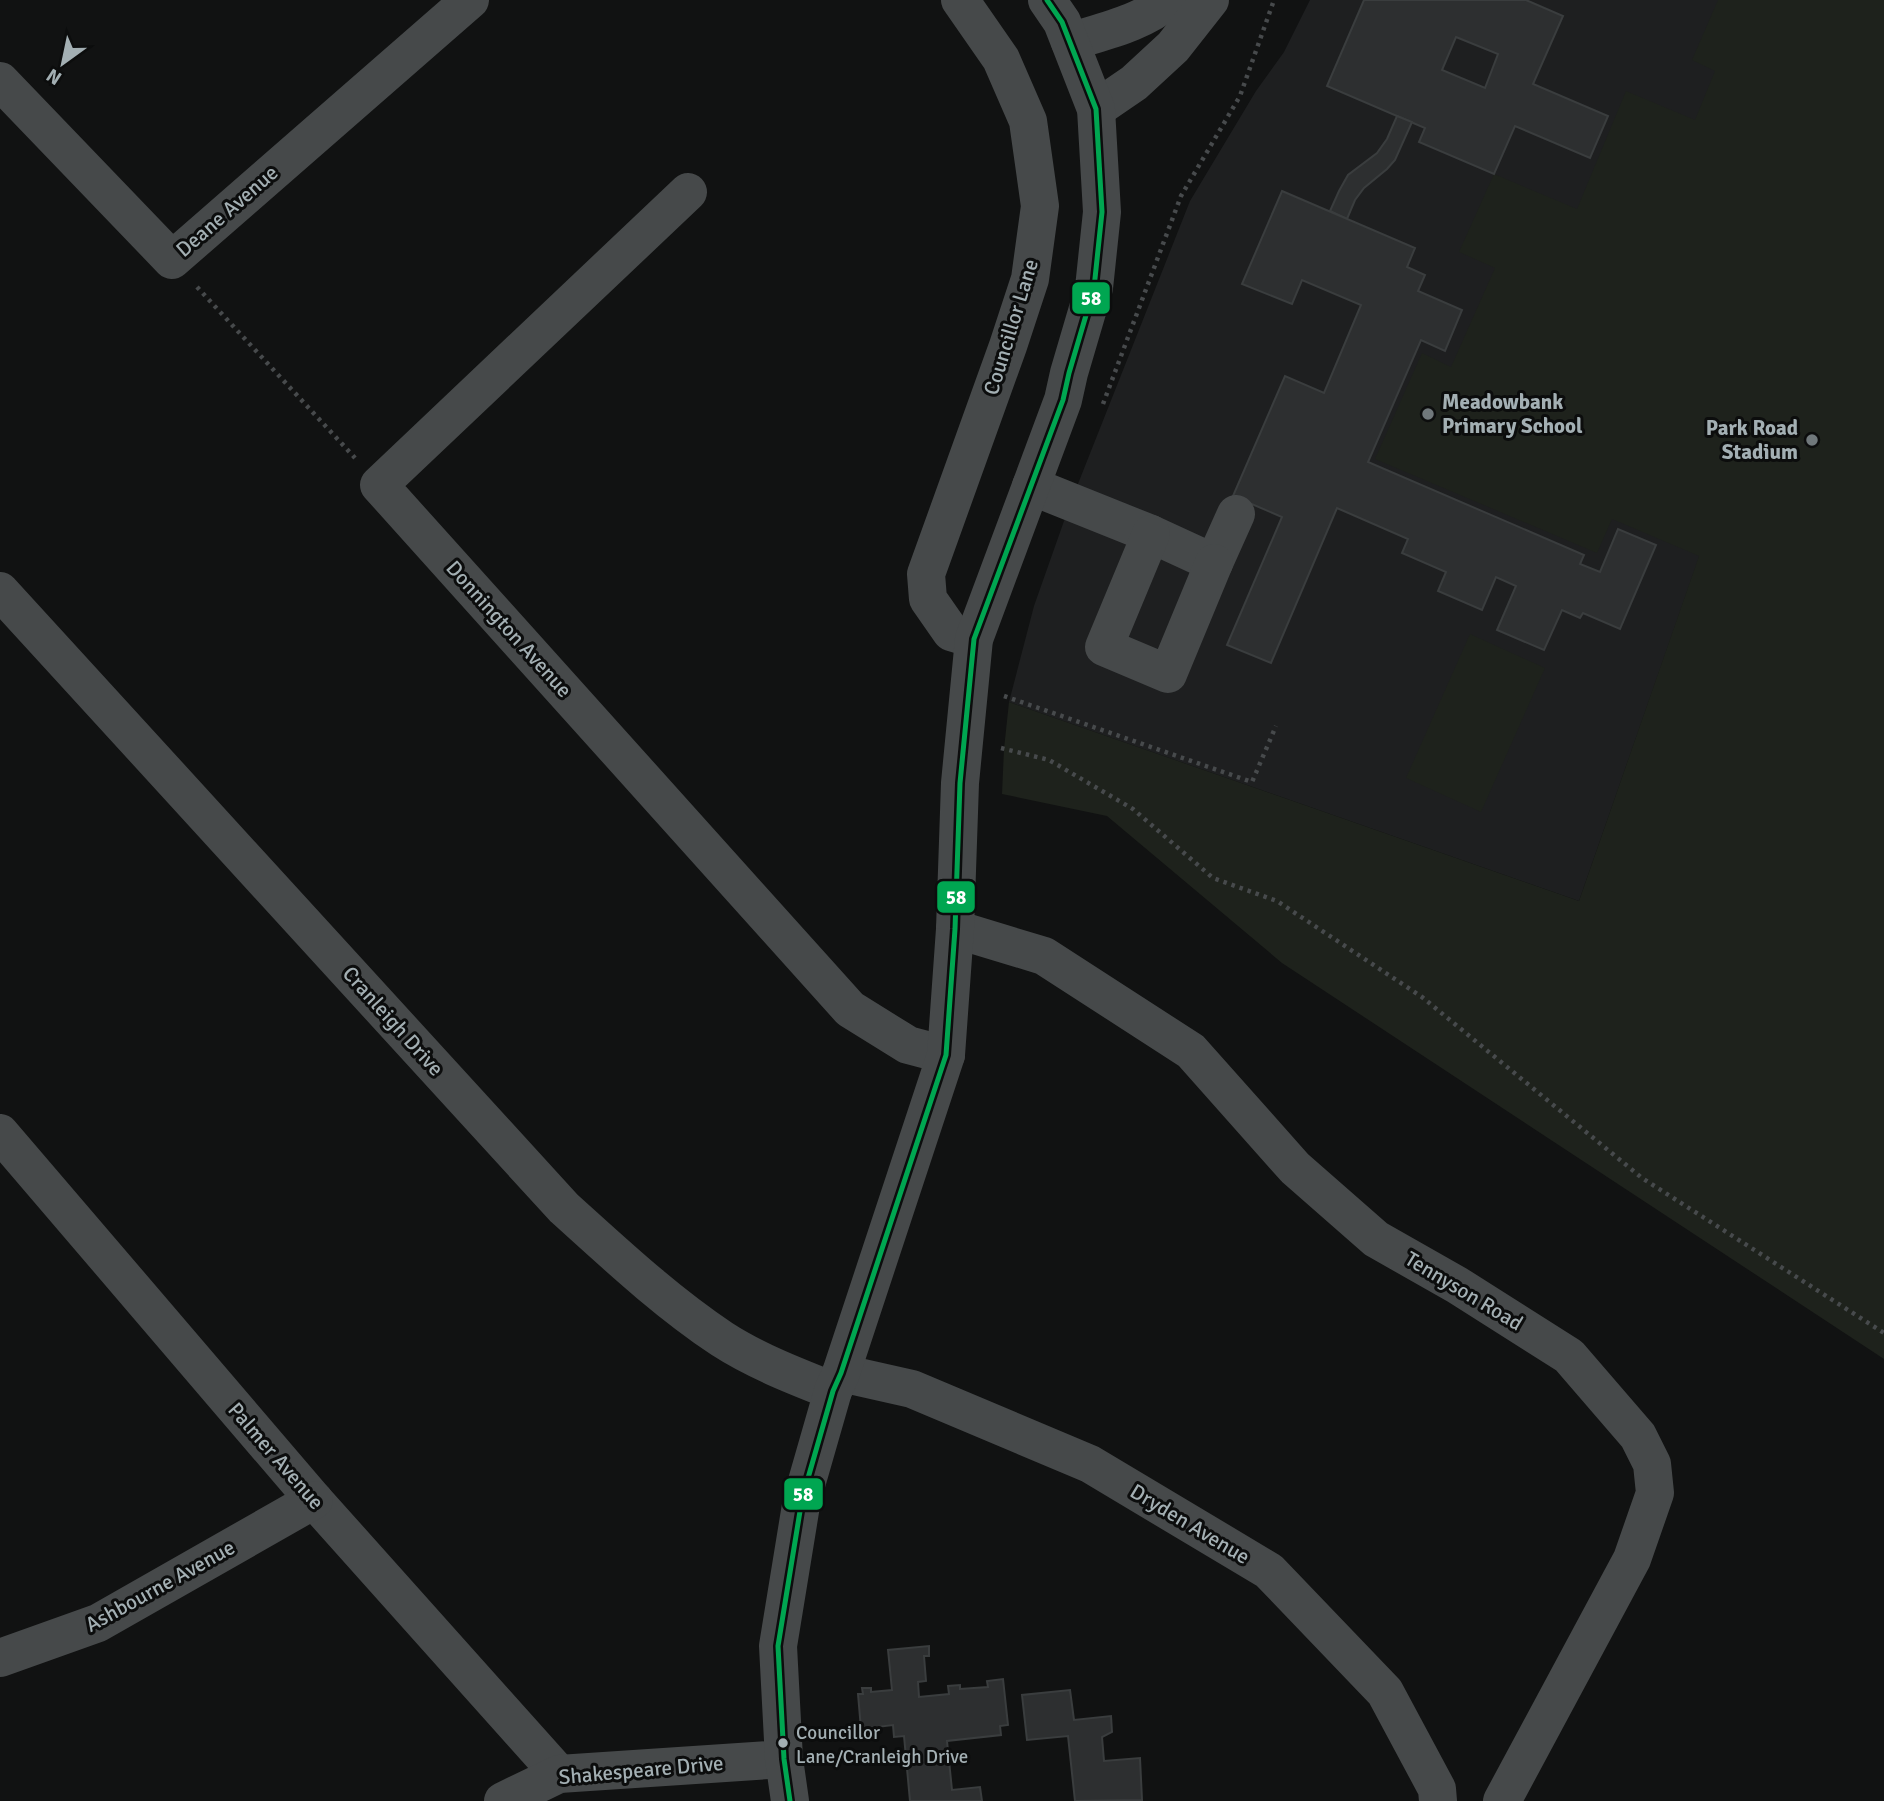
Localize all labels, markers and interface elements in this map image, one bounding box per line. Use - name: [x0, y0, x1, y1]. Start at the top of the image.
- north arrow: [28, 28, 98, 98]
- text: N: [42, 63, 66, 90]
- street label: Deane Avenue: [171, 160, 283, 262]
- street label: Councillor Lane: [978, 256, 1044, 398]
- line badge: 58: [1071, 281, 1111, 315]
- text: 58: [1081, 287, 1101, 311]
- place label: Meadowbank Primary School: [1442, 389, 1583, 439]
- marker: Meadowbank Primary School: [1420, 406, 1436, 422]
- place label: Park Road Stadium: [1706, 415, 1798, 465]
- marker: Park Road Stadium: [1804, 432, 1820, 448]
- street label: Donnington Avenue: [441, 555, 577, 703]
- line badge: 58: [936, 880, 976, 914]
- text: 58: [946, 886, 966, 910]
- street label: Cranleigh Drive: [337, 961, 449, 1081]
- street label: Tennyson Road: [1400, 1246, 1528, 1336]
- street label: Palmer Avenue: [222, 1397, 330, 1515]
- line badge: 58: [783, 1477, 824, 1511]
- street label: Dryden Avenue: [1125, 1478, 1255, 1570]
- text: 58: [793, 1483, 813, 1507]
- street label: Ashbourne Avenue: [81, 1534, 239, 1638]
- place label: Councillor Lane/Cranleigh Drive: [796, 1721, 968, 1769]
- marker: Councillor Lane/Cranleigh Drive: [776, 1736, 790, 1750]
- street label: Shakespeare Drive: [558, 1750, 724, 1790]

